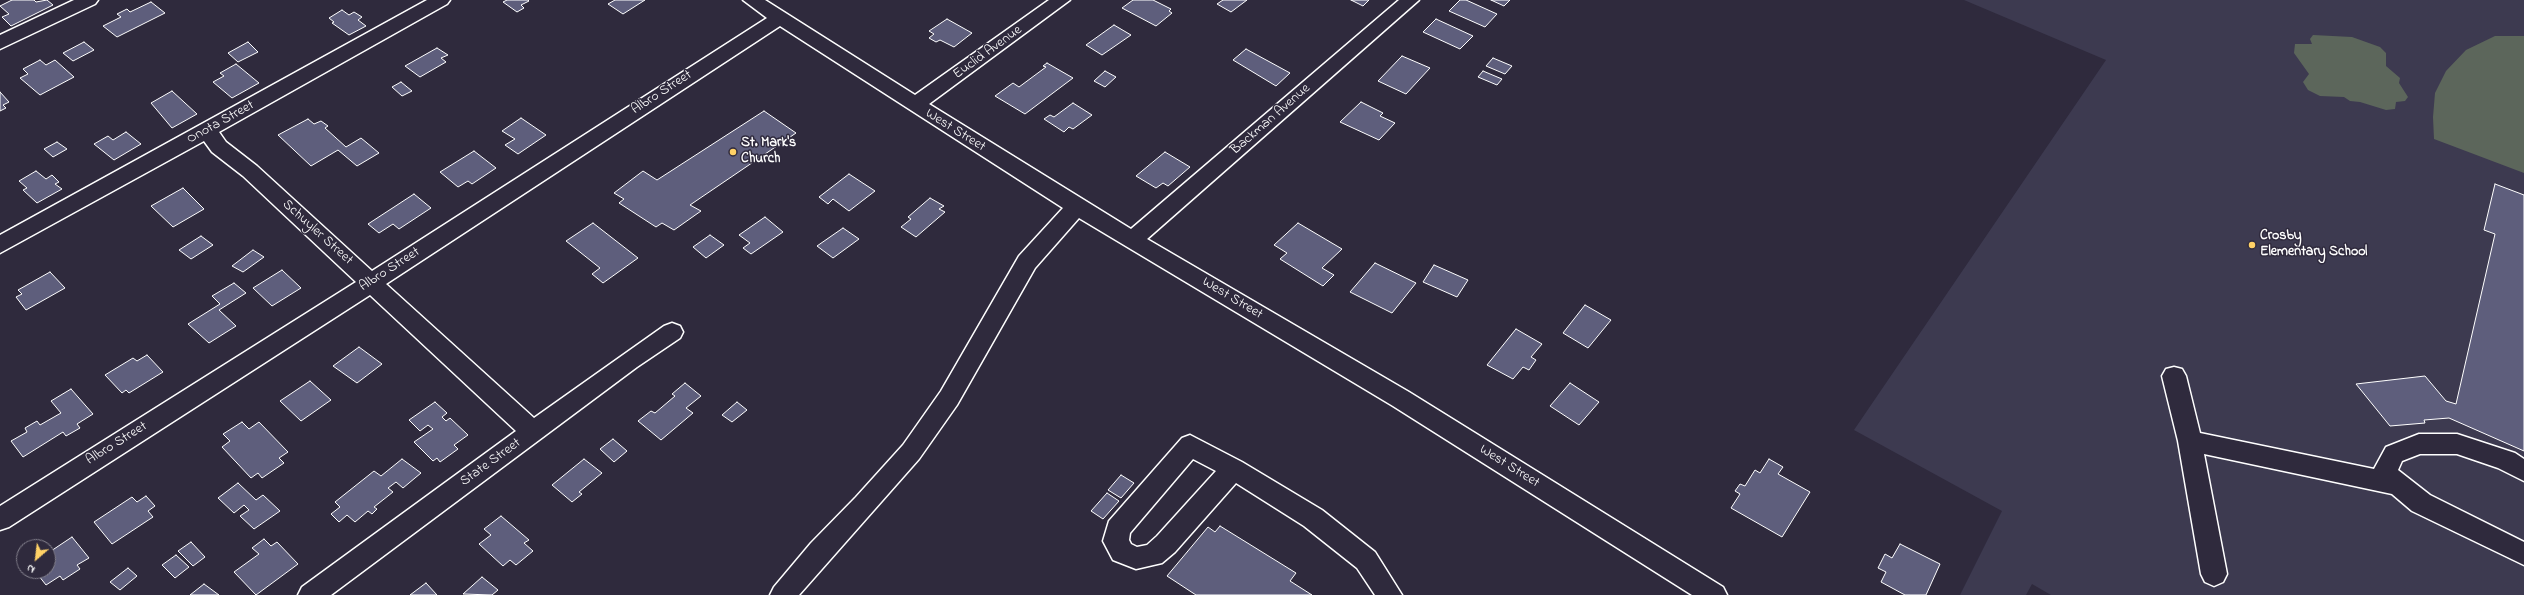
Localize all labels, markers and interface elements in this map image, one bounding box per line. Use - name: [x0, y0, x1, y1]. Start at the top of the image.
- street label: Euclid Avenue: [950, 22, 1026, 84]
- street label: Albro Street: [629, 67, 695, 119]
- street label: Backman Avenue: [1228, 81, 1314, 159]
- street label: Onota Street: [184, 98, 258, 148]
- street label: West Street: [922, 106, 988, 156]
- place label: St. Mark's Church: [741, 136, 796, 168]
- marker: St. Mark's Church: [728, 147, 738, 157]
- street label: Schuyler Street: [278, 197, 356, 269]
- place label: Crosby Elementary School: [2260, 229, 2367, 262]
- marker: Crosby Elementary School: [2247, 240, 2257, 250]
- street label: Albro Street: [357, 244, 423, 296]
- street label: West Street: [1199, 274, 1265, 324]
- street label: Albro Street: [83, 419, 151, 469]
- street label: State Street: [457, 435, 525, 491]
- street label: West Street: [1476, 442, 1542, 492]
- north arrow: [16, 539, 56, 579]
- text: N: [24, 560, 38, 578]

